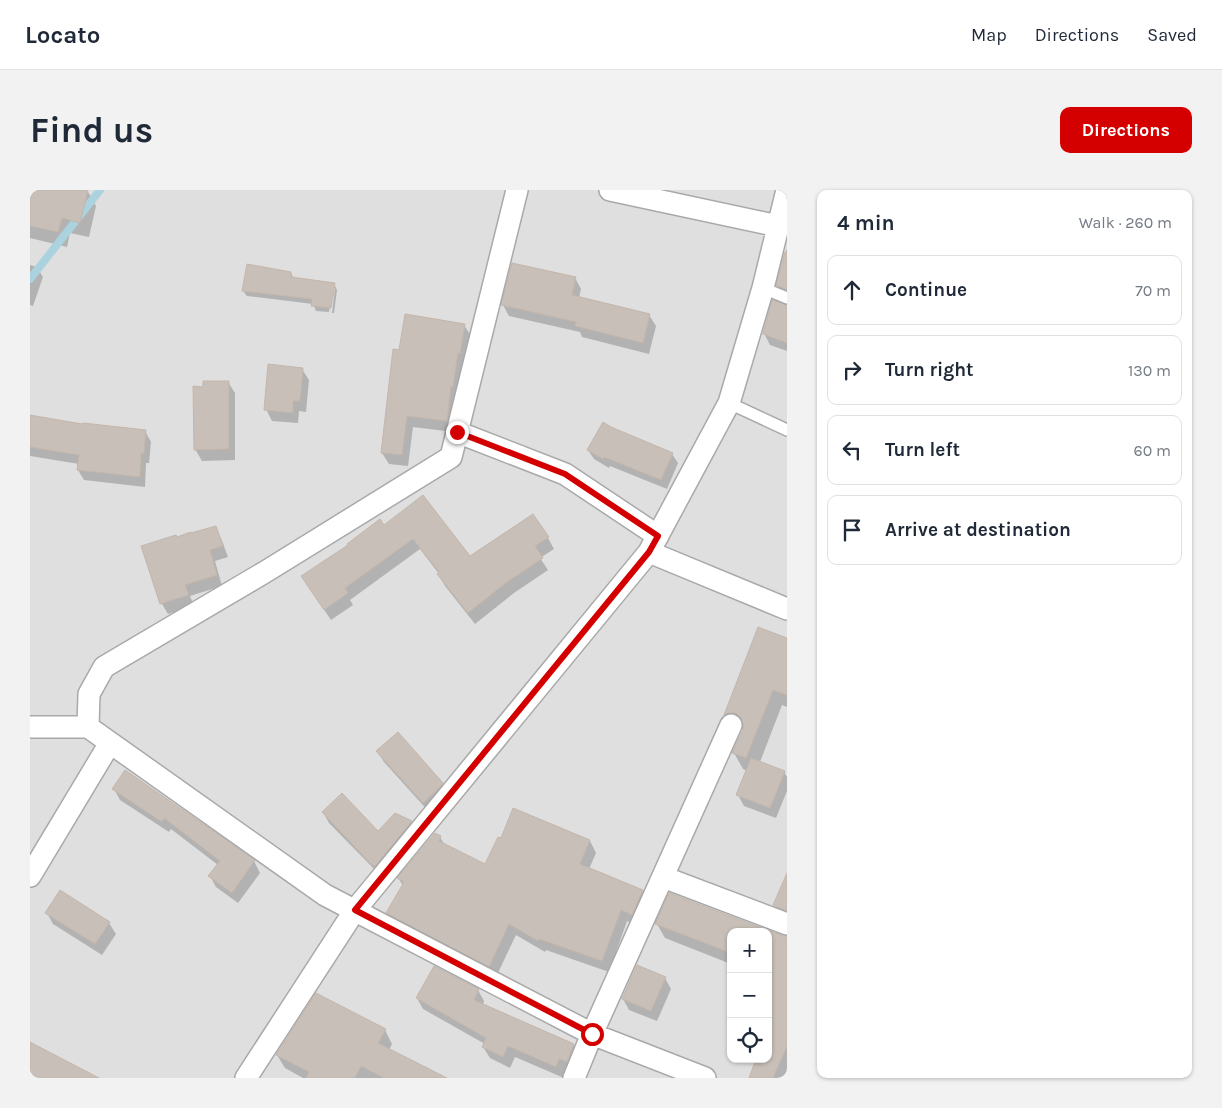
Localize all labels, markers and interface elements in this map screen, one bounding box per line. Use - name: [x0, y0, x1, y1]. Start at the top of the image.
- text: Locato: [25, 21, 100, 49]
- text: Map: [971, 24, 1007, 46]
- text: Directions: [1035, 24, 1119, 46]
- text: Saved: [1147, 24, 1197, 46]
- button: Directions: [1060, 107, 1192, 153]
- text: Find us: [30, 110, 153, 151]
- text: 4 min: [837, 211, 895, 235]
- text: Walk · 260 m: [1079, 213, 1172, 232]
- icon: ahead: [838, 276, 866, 304]
- text: Continue: [885, 279, 967, 301]
- text: 70 m: [1135, 281, 1171, 300]
- icon: right: [838, 356, 866, 384]
- text: Turn right: [885, 359, 974, 381]
- text: 130 m: [1128, 361, 1171, 380]
- route end: [446, 421, 469, 444]
- icon: left: [838, 436, 866, 464]
- text: Turn left: [885, 439, 960, 461]
- text: 60 m: [1134, 441, 1171, 460]
- icon: arrive: [838, 516, 866, 544]
- text: Arrive at destination: [885, 519, 1071, 541]
- map controls: [727, 928, 772, 1063]
- button: +: [727, 928, 772, 973]
- button: −: [727, 973, 772, 1018]
- button: locate: [727, 1018, 772, 1063]
- route start: [581, 1023, 604, 1046]

